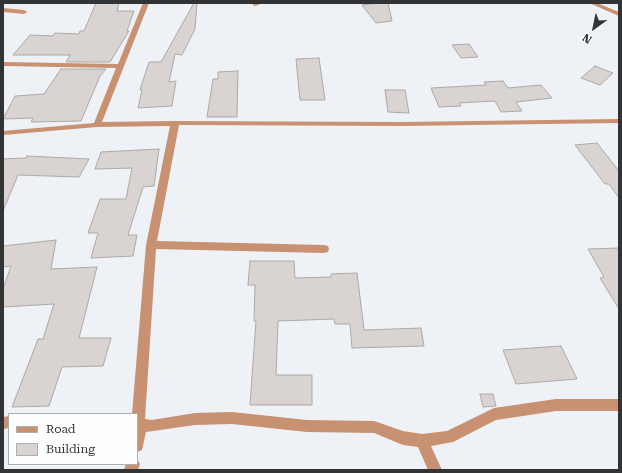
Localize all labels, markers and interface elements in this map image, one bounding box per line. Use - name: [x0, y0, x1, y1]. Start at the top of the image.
- north arrow: [574, 8, 614, 48]
- text: N: [580, 31, 594, 46]
- legend: [8, 413, 138, 465]
- text: Road: [46, 422, 75, 436]
- text: Building: [46, 442, 95, 456]

